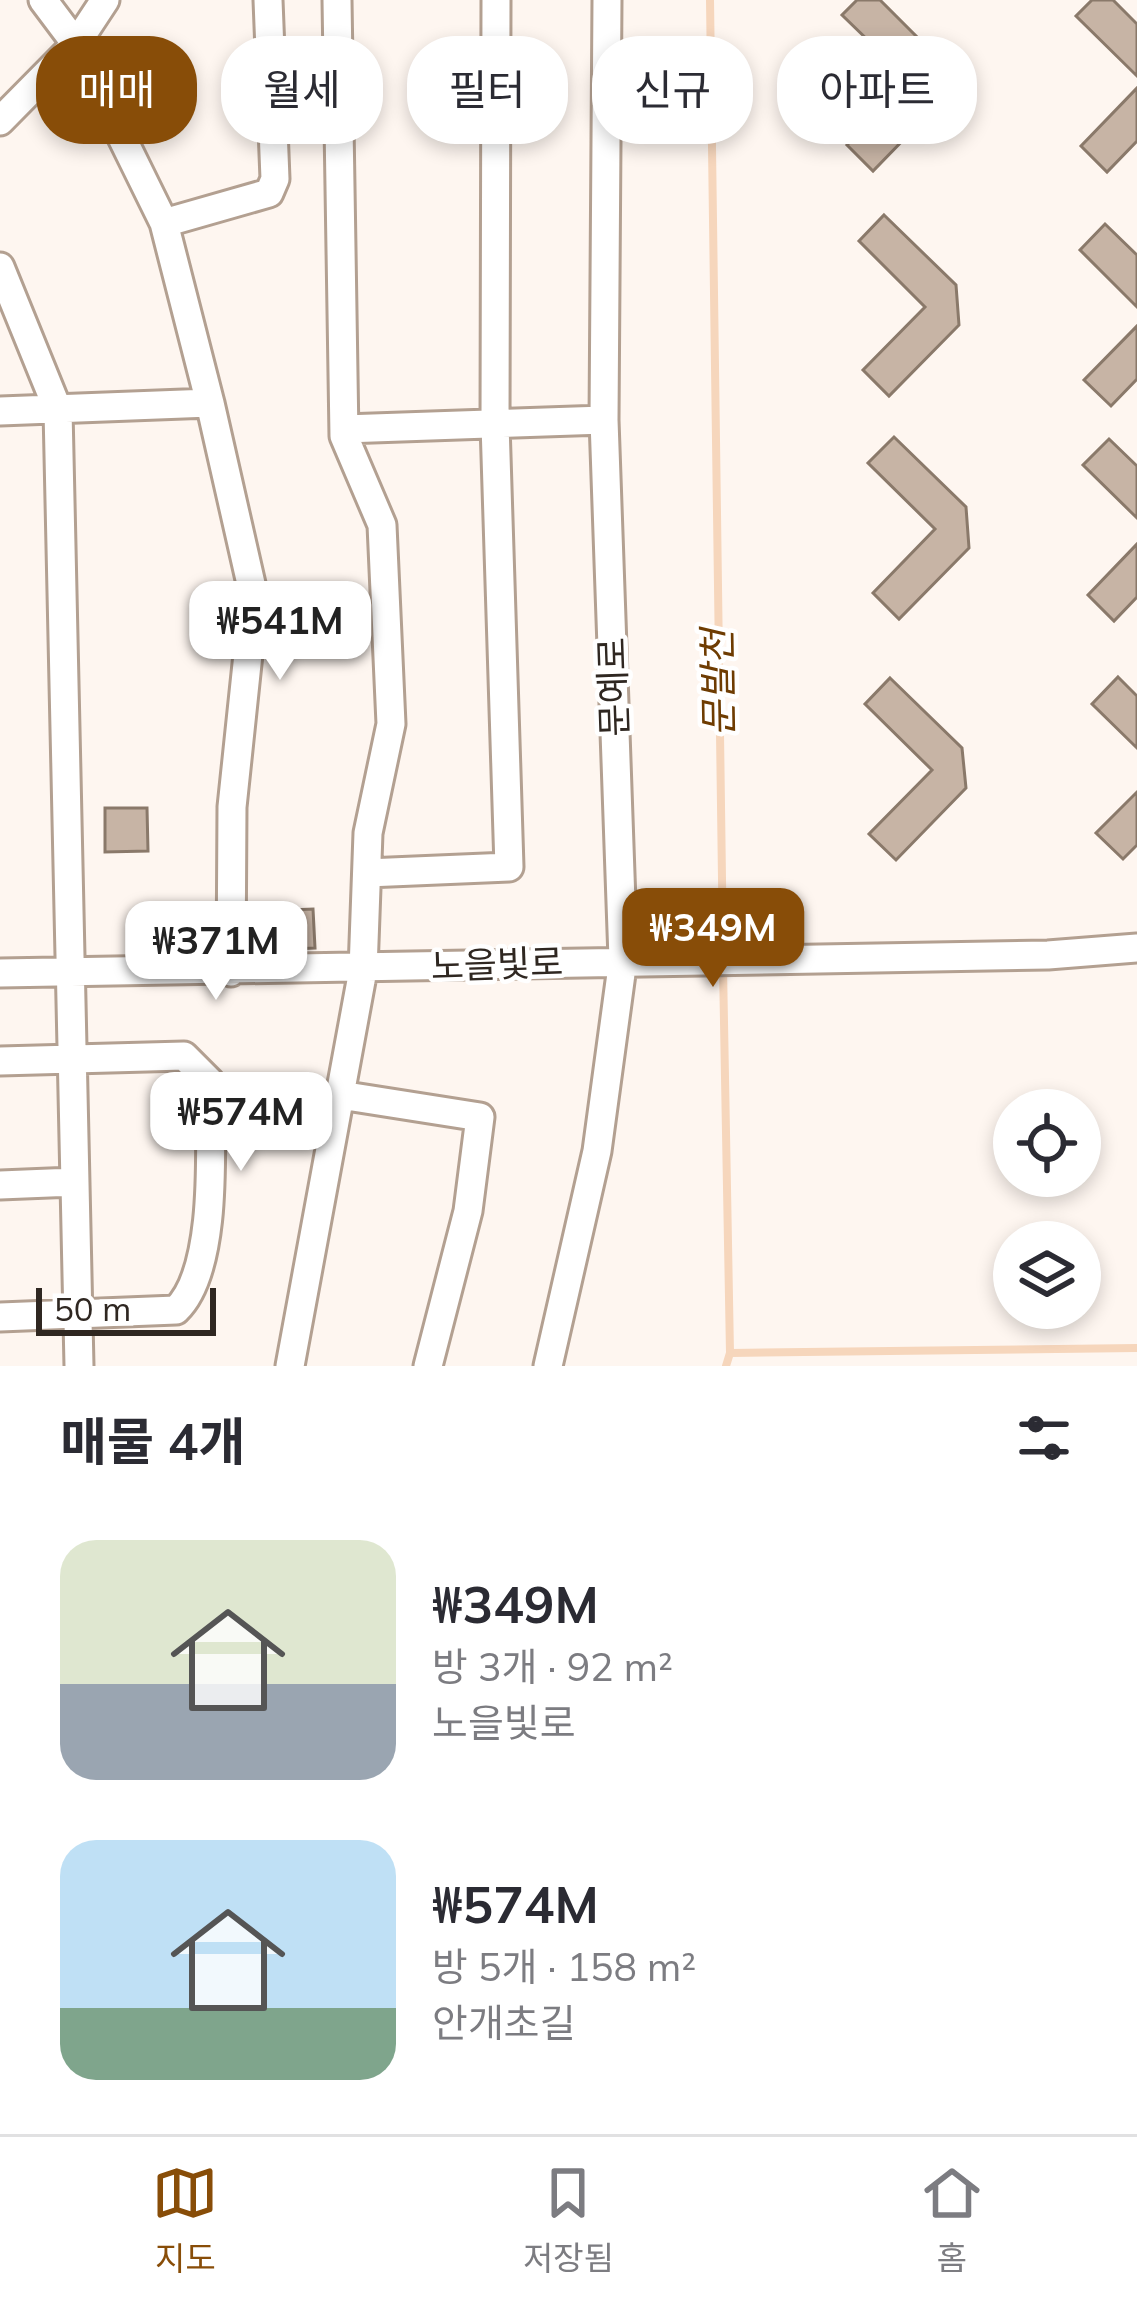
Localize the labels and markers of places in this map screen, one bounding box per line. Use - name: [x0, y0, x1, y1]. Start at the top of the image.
- pin: ₩541M: [196, 581, 364, 683]
- pin: ₩349M: [629, 888, 797, 990]
- pin: ₩371M: [132, 901, 300, 1003]
- pin: ₩574M: [157, 1072, 325, 1174]

